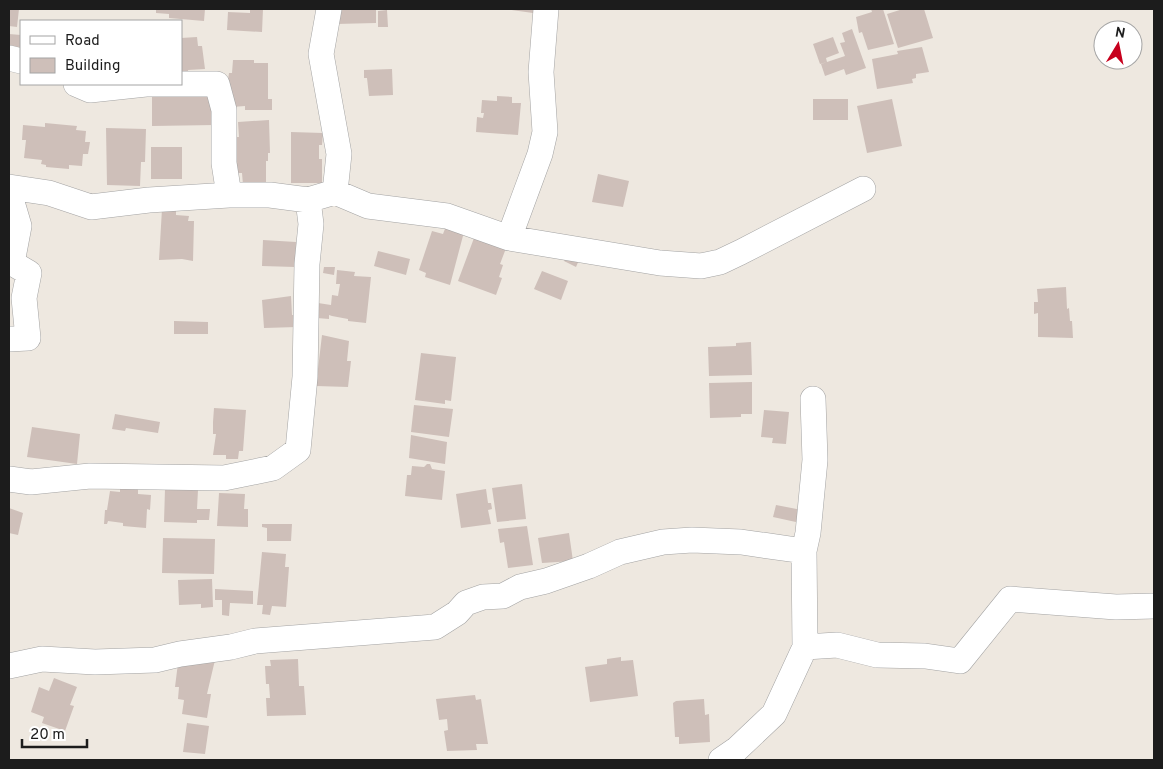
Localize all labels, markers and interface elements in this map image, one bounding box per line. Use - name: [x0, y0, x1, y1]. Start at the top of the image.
- legend: [20, 20, 182, 85]
- north arrow: [1093, 20, 1143, 70]
- text: N: [1114, 24, 1126, 43]
- text: Road: [65, 32, 100, 51]
- text: Building: [65, 57, 120, 76]
- scale bar: [22, 716, 88, 748]
- text: 20 m: [30, 726, 65, 745]

